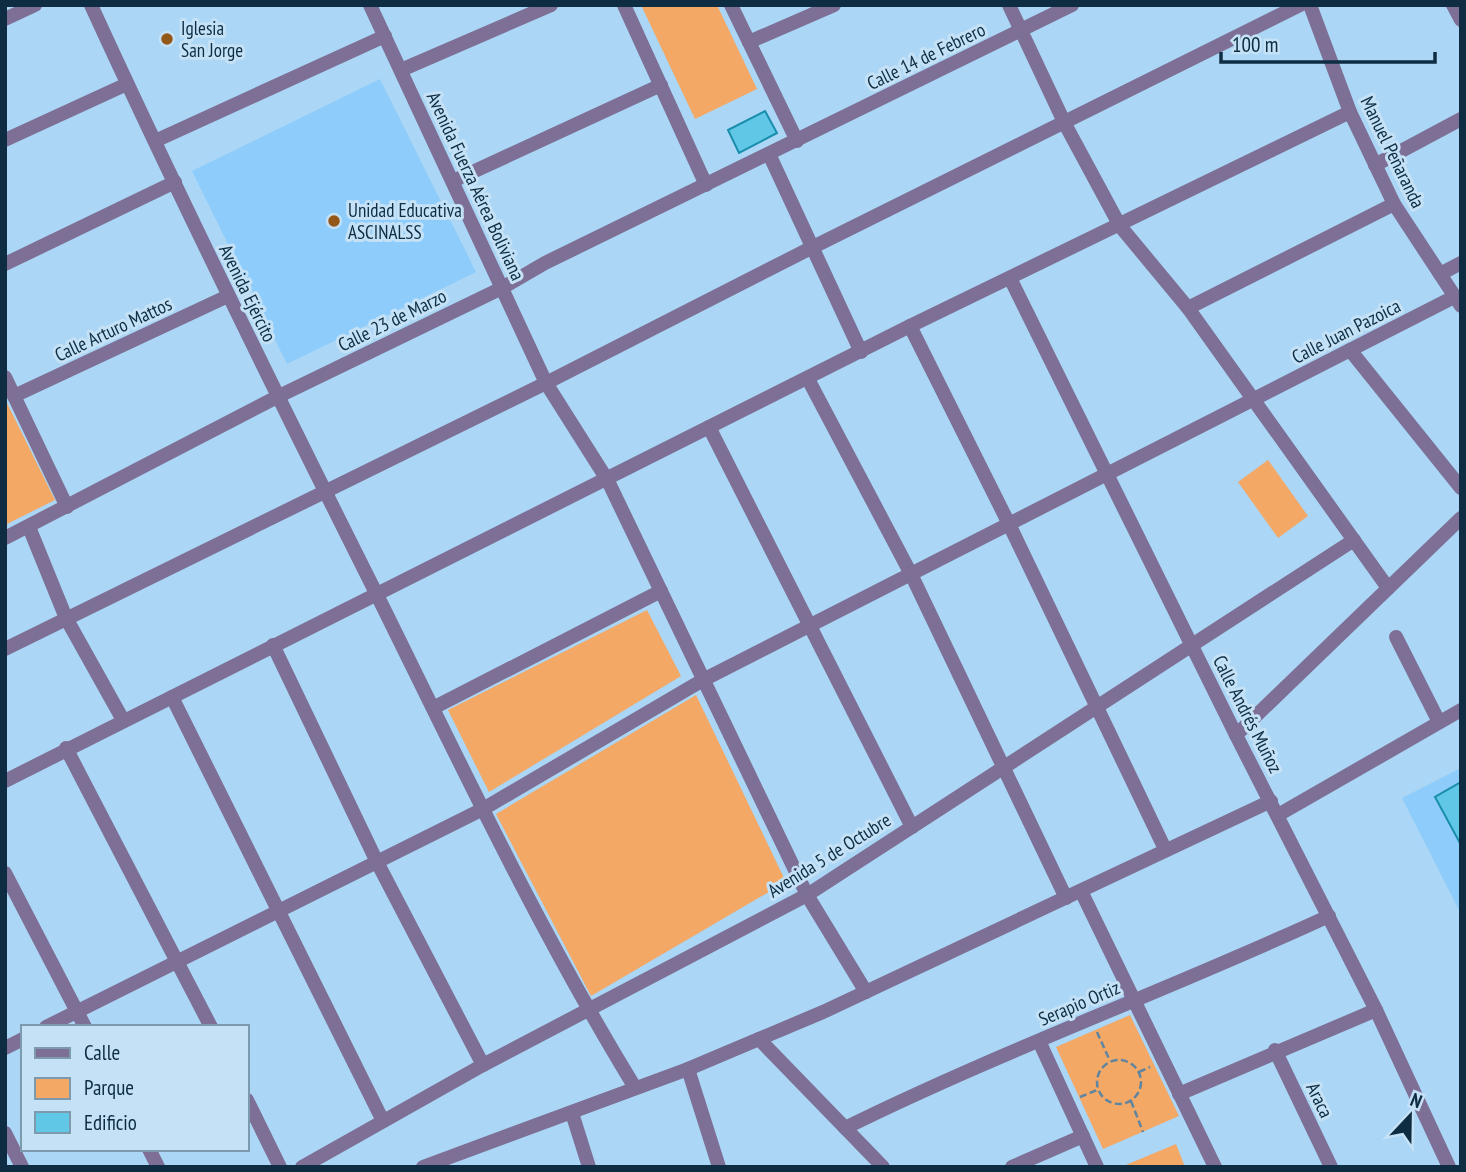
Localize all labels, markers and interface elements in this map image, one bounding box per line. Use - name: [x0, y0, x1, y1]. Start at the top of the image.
- place label: Iglesia San Jorge: [181, 16, 243, 62]
- street label: Calle 14 de Febrero: [863, 17, 989, 95]
- scale bar: [1221, 21, 1434, 65]
- marker: Iglesia San Jorge: [159, 31, 175, 47]
- text: 100 m: [1232, 31, 1278, 58]
- street label: Avenida Fuerza Aérea Boliviana: [422, 88, 530, 284]
- street label: Manuel Peñaranda: [1356, 92, 1430, 212]
- place label: Unidad Educativa ASCINALSS: [348, 198, 462, 244]
- marker: Unidad Educativa ASCINALSS: [326, 213, 342, 229]
- street label: Avenida Ejército: [214, 240, 282, 346]
- street label: Calle 23 de Marzo: [334, 283, 450, 357]
- street label: Calle Arturo Mattos: [51, 291, 175, 367]
- street label: Calle Juan Pazoica: [1288, 293, 1404, 369]
- street label: Calle Andrés Muñoz: [1208, 651, 1288, 777]
- street label: Avenida 5 de Octubre: [763, 807, 895, 902]
- street label: Serapio Ortiz: [1035, 975, 1123, 1031]
- legend: [21, 1025, 248, 1151]
- text: Calle: [84, 1039, 120, 1066]
- text: Parque: [84, 1074, 134, 1101]
- street label: Araca: [1301, 1078, 1339, 1122]
- north arrow: [1375, 1081, 1445, 1151]
- text: N: [1407, 1087, 1426, 1113]
- text: Edificio: [84, 1109, 137, 1136]

